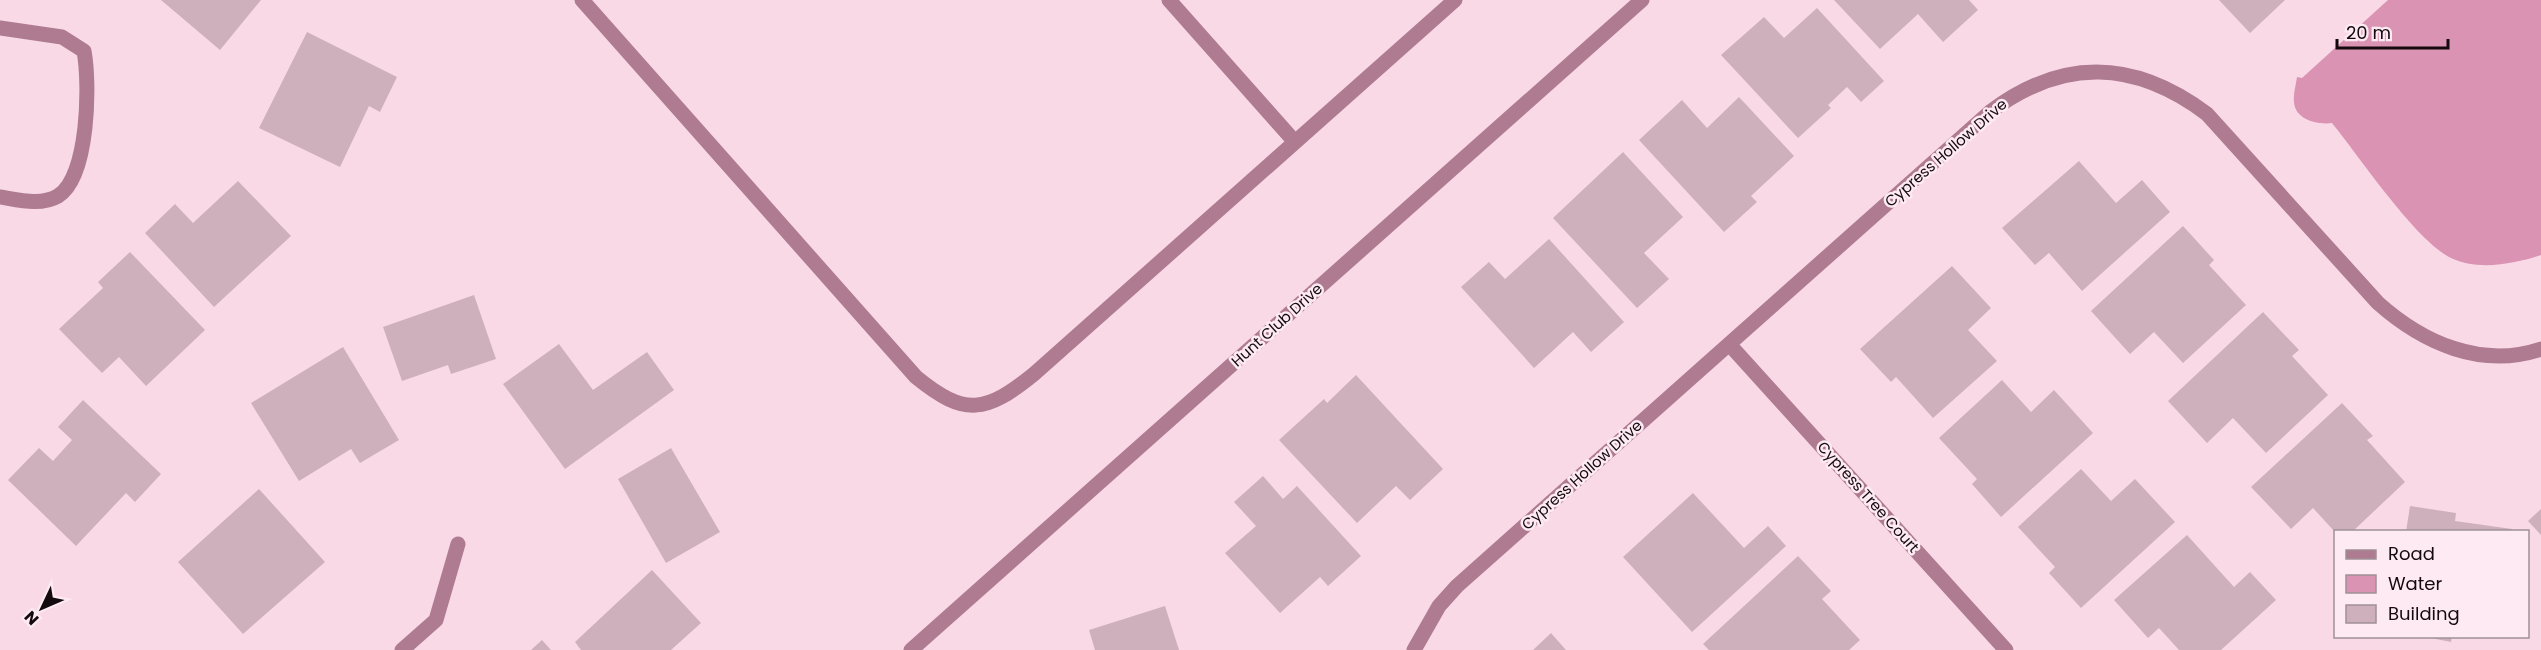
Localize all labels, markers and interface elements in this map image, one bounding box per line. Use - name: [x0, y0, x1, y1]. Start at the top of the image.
- scale bar: [2337, 12, 2448, 50]
- text: 20 m: [2346, 20, 2391, 45]
- street label: Cypress Hollow Drive: [1880, 94, 2011, 212]
- street label: Hunt Club Drive: [1227, 278, 1327, 371]
- street label: Cypress Hollow Drive: [1517, 415, 1647, 534]
- street label: Cypress Tree Court: [1813, 437, 1924, 557]
- legend: [2334, 530, 2529, 638]
- text: Road: [2388, 541, 2435, 566]
- text: Water: [2388, 571, 2442, 596]
- north arrow: [12, 578, 72, 638]
- text: Building: [2388, 601, 2460, 626]
- text: N: [19, 606, 44, 630]

